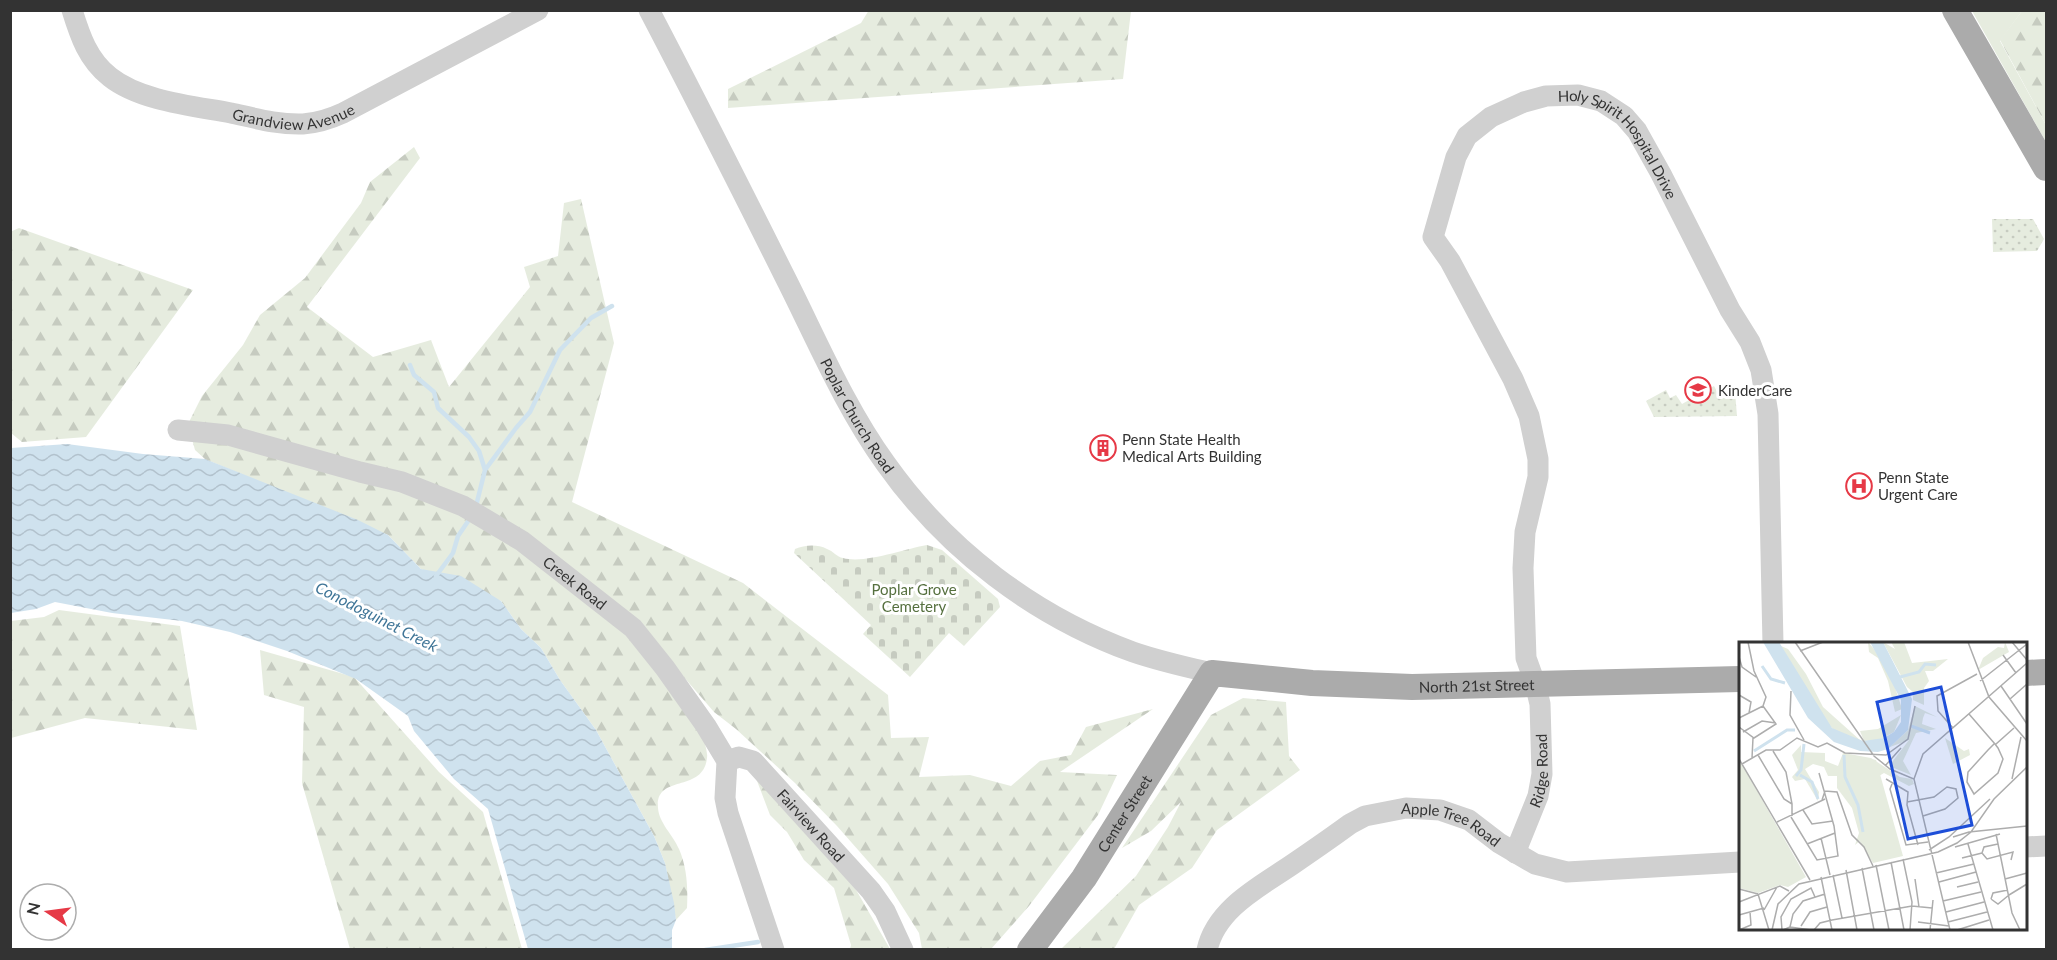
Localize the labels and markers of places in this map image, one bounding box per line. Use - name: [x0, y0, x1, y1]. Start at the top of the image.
- school or university icon: KinderCare: [1683, 375, 1713, 405]
- place label: KinderCare: [1718, 381, 1792, 399]
- place label: Penn State Health Medical Arts Building: [1122, 430, 1262, 465]
- building icon: Penn State Health Medical Arts Building: [1088, 433, 1118, 463]
- place label: Penn State Urgent Care: [1878, 468, 1958, 503]
- hospital icon: Penn State Urgent Care: [1844, 471, 1874, 501]

